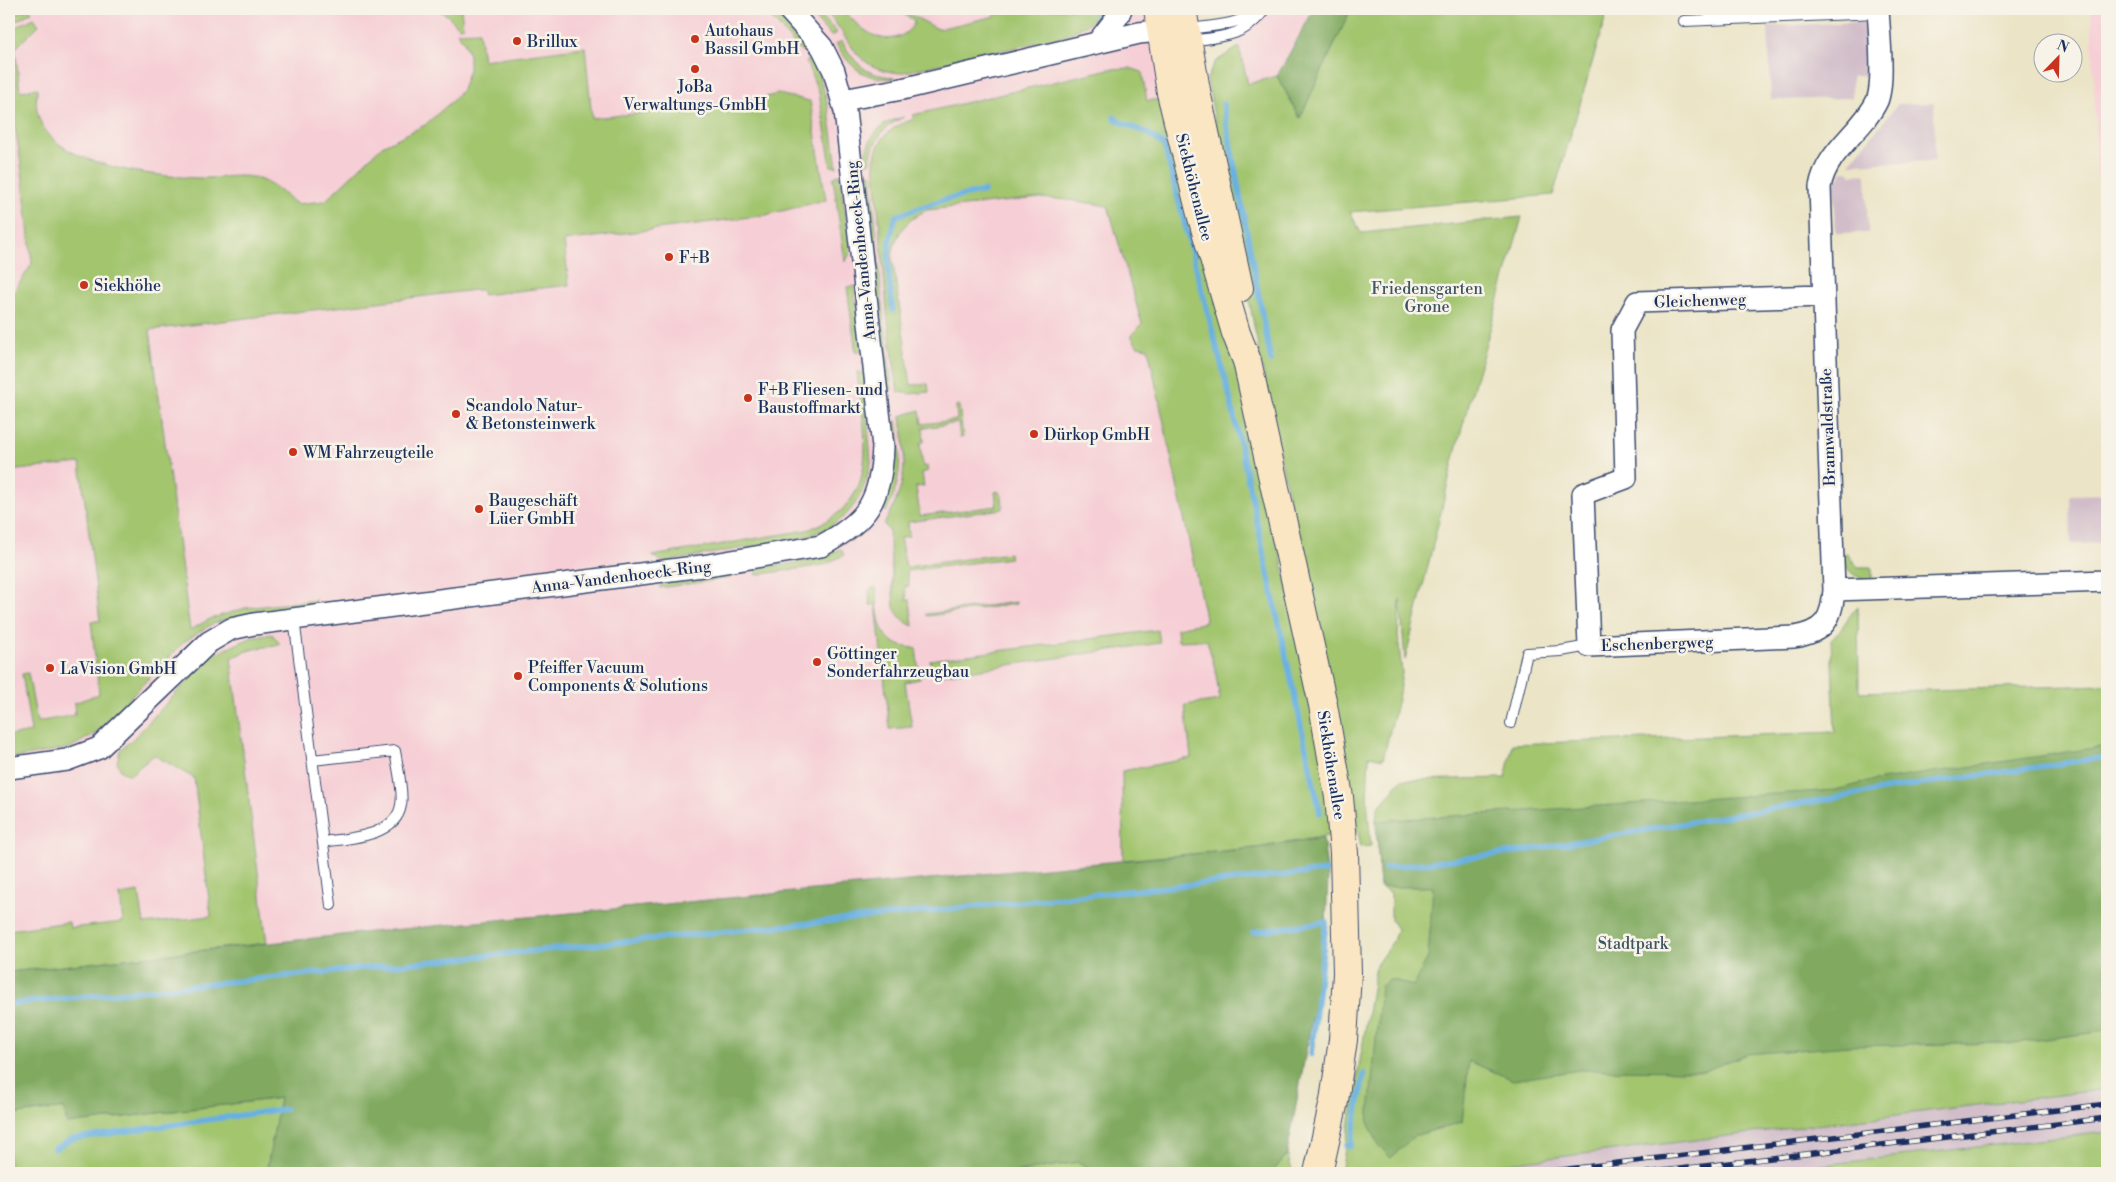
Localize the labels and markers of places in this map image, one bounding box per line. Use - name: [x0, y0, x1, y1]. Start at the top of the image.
- place label: Autohaus Bassil GmbH: [704, 21, 800, 59]
- place label: Brillux: [526, 32, 578, 52]
- marker: Autohaus Bassil GmbH: [689, 33, 701, 45]
- marker: Brillux: [511, 35, 523, 47]
- marker: JoBa Verwaltungs-GmbH: [689, 63, 701, 75]
- place label: JoBa Verwaltungs-GmbH: [622, 77, 767, 115]
- place label: F+B: [679, 248, 710, 268]
- marker: F+B: [663, 251, 675, 263]
- place label: Siekhöhe: [94, 276, 161, 296]
- marker: Siekhöhe: [78, 279, 90, 291]
- place label: F+B Fliesen- und Baustoffmarkt: [757, 380, 883, 418]
- marker: F+B Fliesen- und Baustoffmarkt: [742, 392, 754, 404]
- place label: Scandolo Natur- & Betonsteinwerk: [466, 396, 597, 434]
- marker: Scandolo Natur- & Betonsteinwerk: [450, 408, 462, 420]
- place label: Dürkop GmbH: [1044, 425, 1150, 445]
- marker: Dürkop GmbH: [1028, 428, 1040, 440]
- place label: WM Fahrzeugteile: [302, 443, 434, 463]
- marker: WM Fahrzeugteile: [287, 446, 299, 458]
- place label: Baugeschäft Lüer GmbH: [488, 491, 579, 529]
- marker: Baugeschäft Lüer GmbH: [473, 503, 485, 515]
- place label: Göttinger Sonderfahrzeugbau: [827, 644, 969, 682]
- marker: Göttinger Sonderfahrzeugbau: [811, 656, 823, 668]
- place label: Pfeiffer Vacuum Components & Solutions: [528, 658, 708, 696]
- place label: LaVision GmbH: [60, 659, 177, 679]
- marker: LaVision GmbH: [44, 662, 56, 674]
- marker: Pfeiffer Vacuum Components & Solutions: [512, 670, 524, 682]

